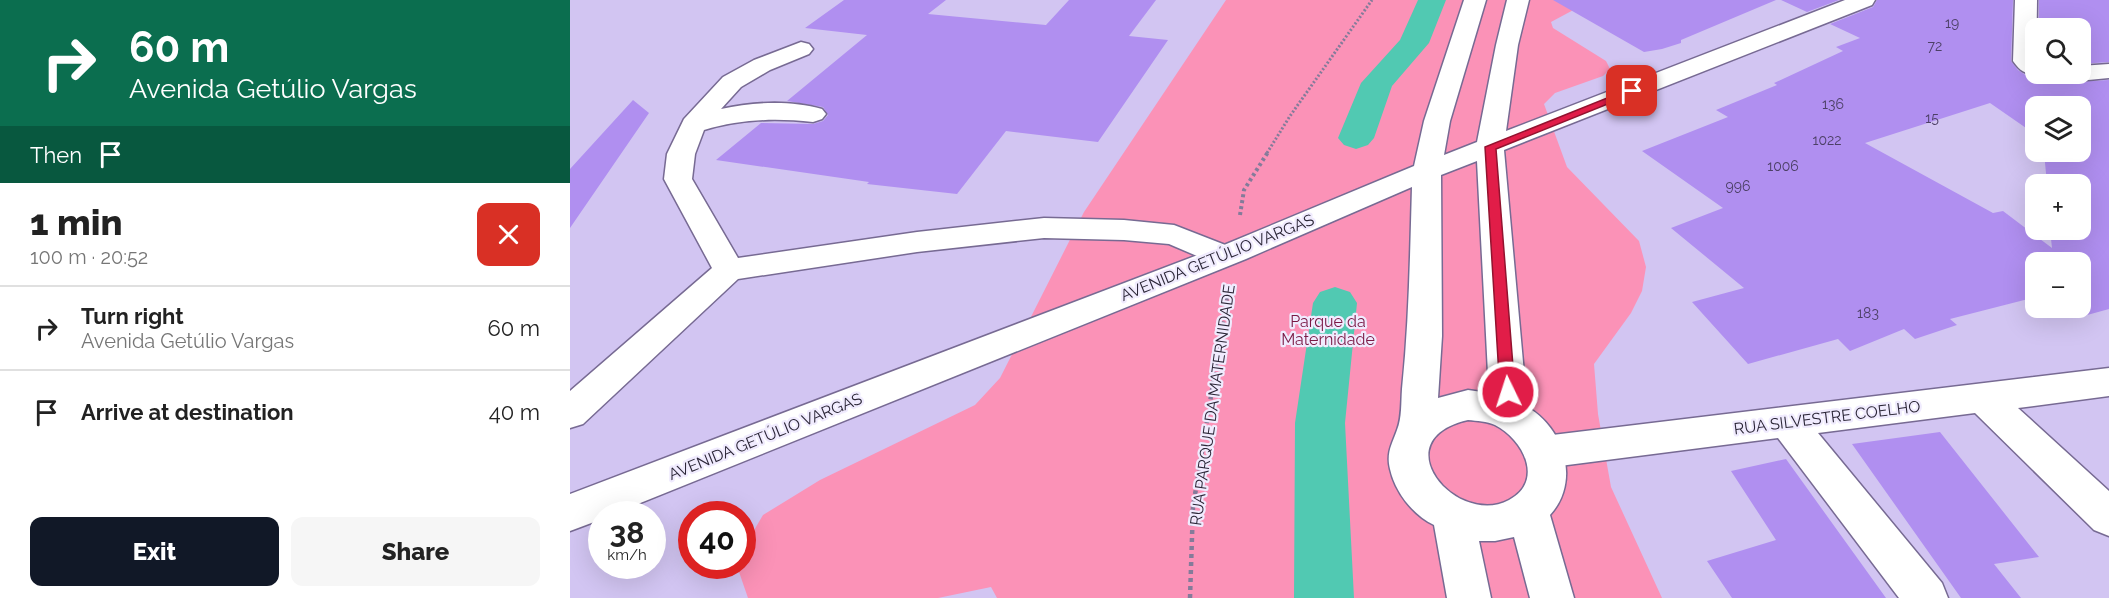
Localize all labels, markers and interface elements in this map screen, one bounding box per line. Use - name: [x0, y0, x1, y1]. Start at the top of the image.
- house number: 19: [1945, 15, 1959, 31]
- map controls: [2025, 18, 2091, 318]
- button: search: [2025, 18, 2091, 84]
- text: 60 m: [129, 23, 229, 72]
- icon: right: [30, 24, 108, 102]
- house number: 72: [1928, 38, 1942, 54]
- pin: [1606, 65, 1657, 116]
- text: Avenida Getúlio Vargas: [129, 73, 417, 104]
- icon: arrive: [1615, 74, 1648, 107]
- house number: 136: [1822, 96, 1844, 112]
- button: layers: [2025, 96, 2091, 162]
- house number: 15: [1925, 110, 1939, 126]
- house number: 1022: [1812, 132, 1842, 148]
- icon: arrive: [94, 138, 127, 171]
- text: Then: [30, 142, 82, 168]
- house number: 1006: [1767, 158, 1799, 174]
- button: +: [2025, 174, 2091, 240]
- house number: 996: [1726, 178, 1750, 194]
- text: 1 min: [30, 201, 122, 243]
- button: close: [477, 203, 540, 266]
- street label: AVENIDA GETÚLIO VARGAS: [1117, 209, 1317, 305]
- text: 100 m · 20:52: [30, 245, 148, 269]
- button: −: [2025, 252, 2091, 318]
- street label: RUA PARQUE DA MATERNIDADE: [1186, 283, 1239, 527]
- text: Turn right: [81, 303, 184, 329]
- house number: 183: [1857, 305, 1879, 321]
- icon: right: [30, 312, 63, 345]
- park label: Parque da Maternidade: [1281, 312, 1375, 349]
- text: 60 m: [487, 315, 540, 341]
- text: Avenida Getúlio Vargas: [81, 329, 294, 353]
- position arrow: [1476, 360, 1540, 424]
- street label: AVENIDA GETÚLIO VARGAS: [665, 388, 865, 484]
- icon: arrive: [30, 396, 63, 429]
- street label: RUA SILVESTRE COELHO: [1733, 397, 1921, 438]
- text: Arrive at destination: [81, 399, 294, 425]
- text: 40 m: [489, 399, 540, 425]
- speed limit sign: 40: [678, 501, 756, 579]
- text: 38: [610, 515, 644, 550]
- button: Exit: [30, 517, 279, 586]
- button: Share: [291, 517, 540, 586]
- text: km/h: [607, 546, 647, 564]

